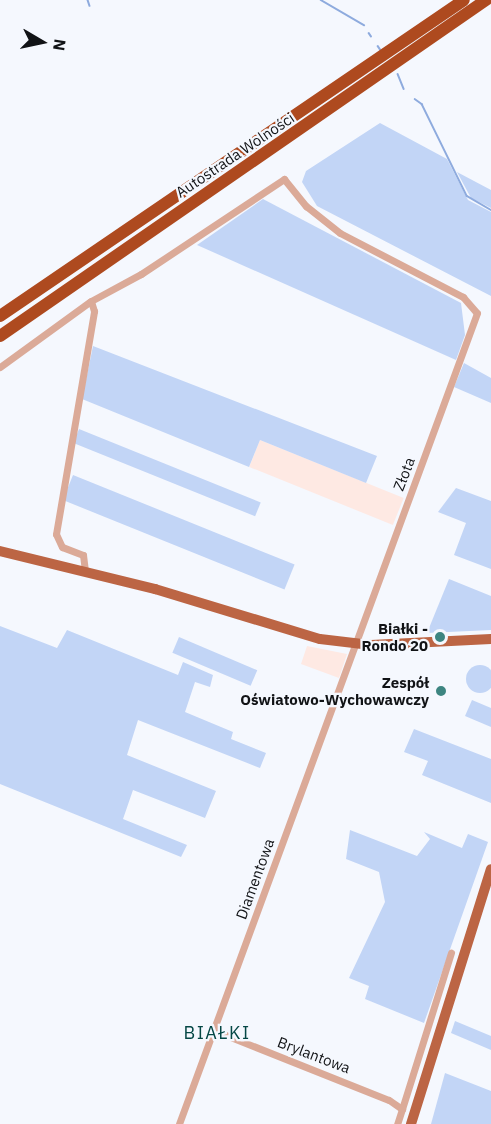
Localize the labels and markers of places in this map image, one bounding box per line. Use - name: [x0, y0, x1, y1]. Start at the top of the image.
- place label: Białki - Rondo 20: [362, 619, 428, 654]
- marker: Białki - Rondo 20: [433, 630, 447, 644]
- place label: Zespół Oświatowo-Wychowawczy: [240, 673, 429, 708]
- marker: Zespół Oświatowo-Wychowawczy: [434, 684, 448, 698]

